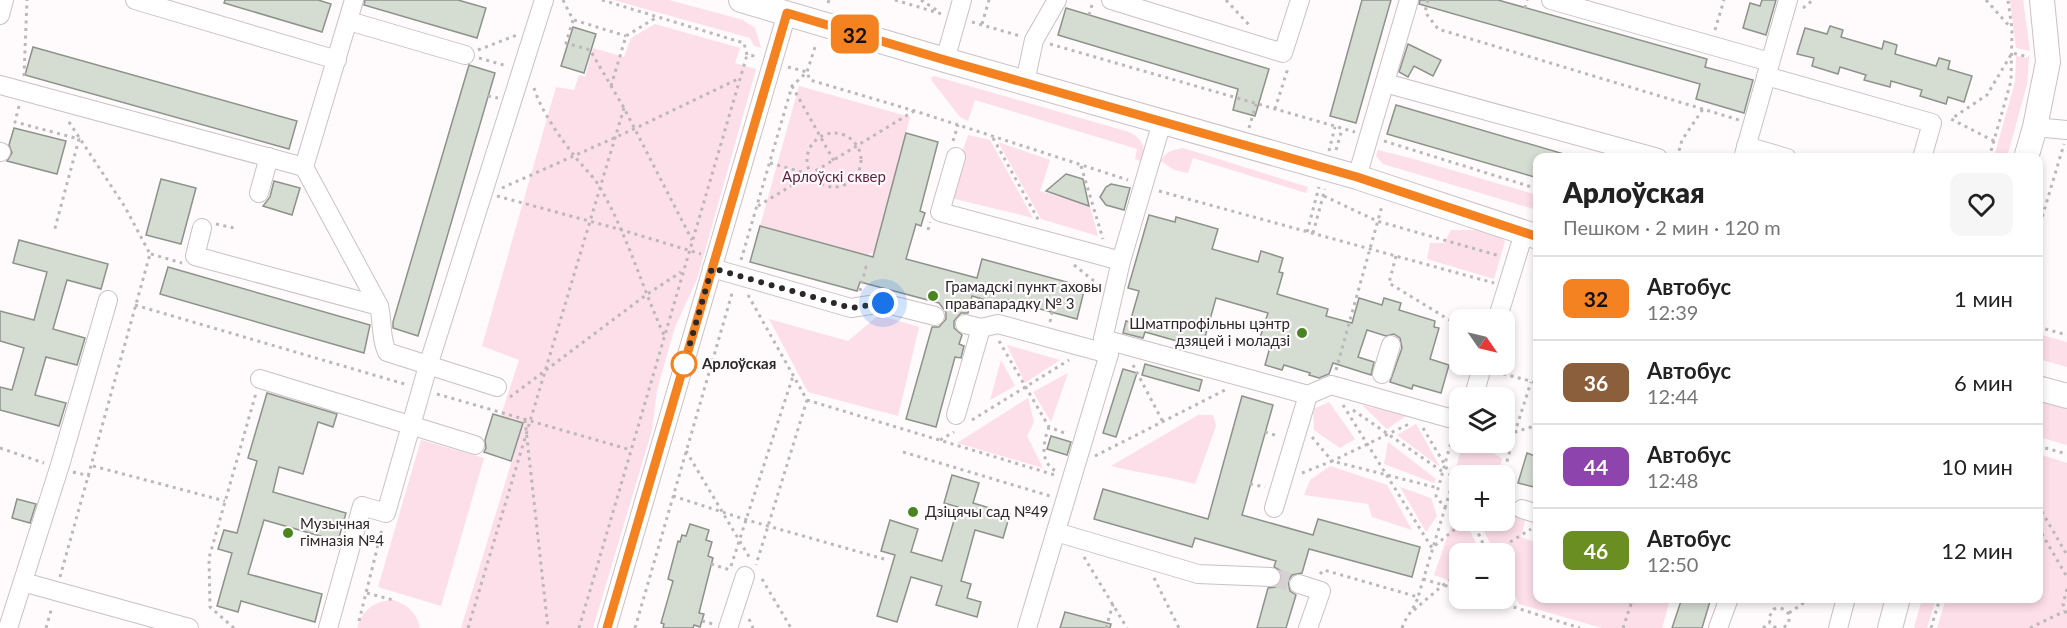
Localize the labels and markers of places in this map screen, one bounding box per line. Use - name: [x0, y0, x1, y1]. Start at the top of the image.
- place label: Грамадскі пункт аховы правапарадку № 3: [945, 277, 1102, 312]
- marker: Грамадскі пункт аховы правапарадку № 3: [926, 289, 940, 303]
- place label: Шматпрофільны цэнтр дзяцей і моладзі: [1129, 314, 1290, 349]
- marker: Шматпрофільны цэнтр дзяцей і моладзі: [1295, 326, 1309, 340]
- marker: Арлоўская: [671, 351, 697, 377]
- place label: Арлоўская: [701, 354, 776, 372]
- place label: Дзіцячы сад №49: [925, 502, 1048, 520]
- marker: Дзіцячы сад №49: [906, 505, 920, 519]
- place label: Музычная гімназія №4: [300, 514, 384, 549]
- marker: Музычная гімназія №4: [281, 526, 295, 540]

